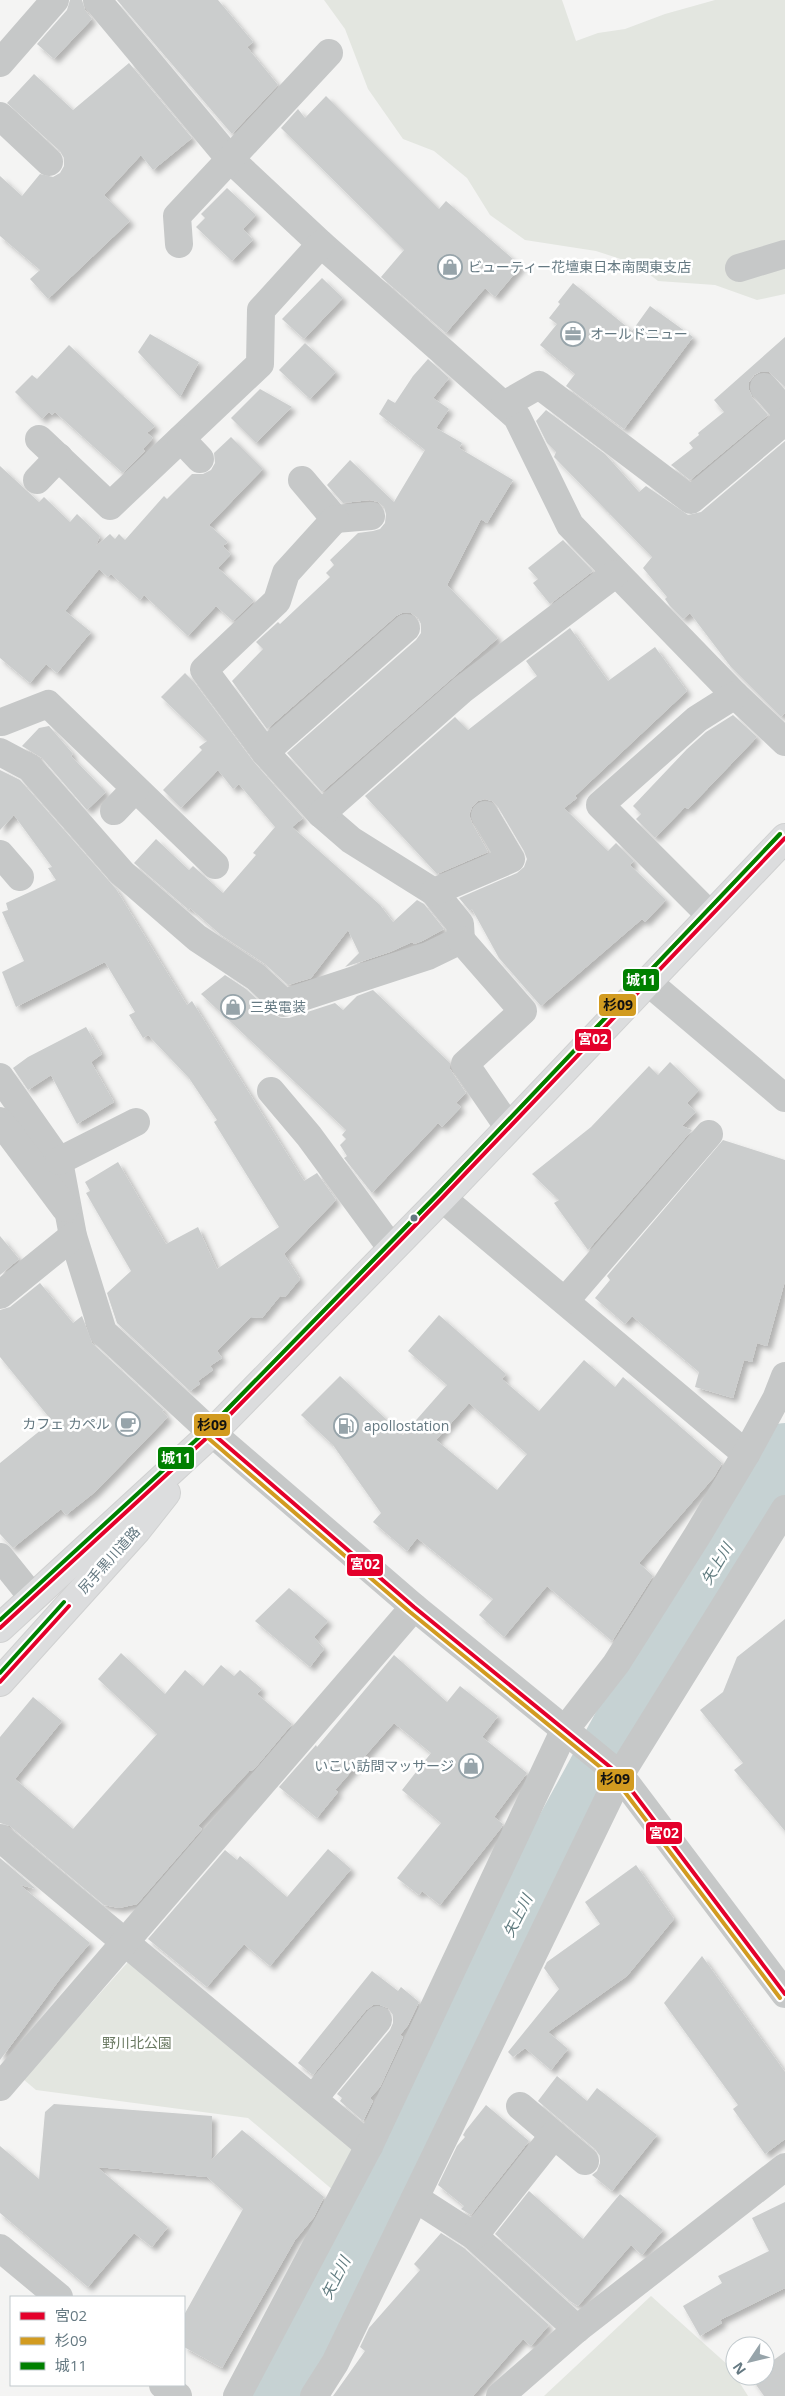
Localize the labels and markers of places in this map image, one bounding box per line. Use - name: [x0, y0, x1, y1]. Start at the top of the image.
- shop icon: ビューティー花壇東日本南関東支店: [437, 254, 463, 280]
- place label: ビューティー花壇東日本南関東支店: [468, 257, 691, 276]
- office icon: オールドニュー: [560, 321, 586, 347]
- place label: オールドニュー: [590, 324, 688, 343]
- shop icon: 三英電装: [220, 994, 246, 1020]
- place label: 三英電装: [250, 997, 306, 1016]
- unlabelled marker: [409, 1213, 419, 1223]
- cafe icon: カフェ カペル: [115, 1411, 141, 1437]
- fuel station icon: apollostation: [333, 1413, 359, 1439]
- place label: カフェ カペル: [22, 1414, 110, 1433]
- place label: apollostation: [364, 1416, 449, 1435]
- shop icon: いこい訪問マッサージ: [458, 1753, 484, 1779]
- place label: いこい訪問マッサージ: [314, 1756, 454, 1775]

